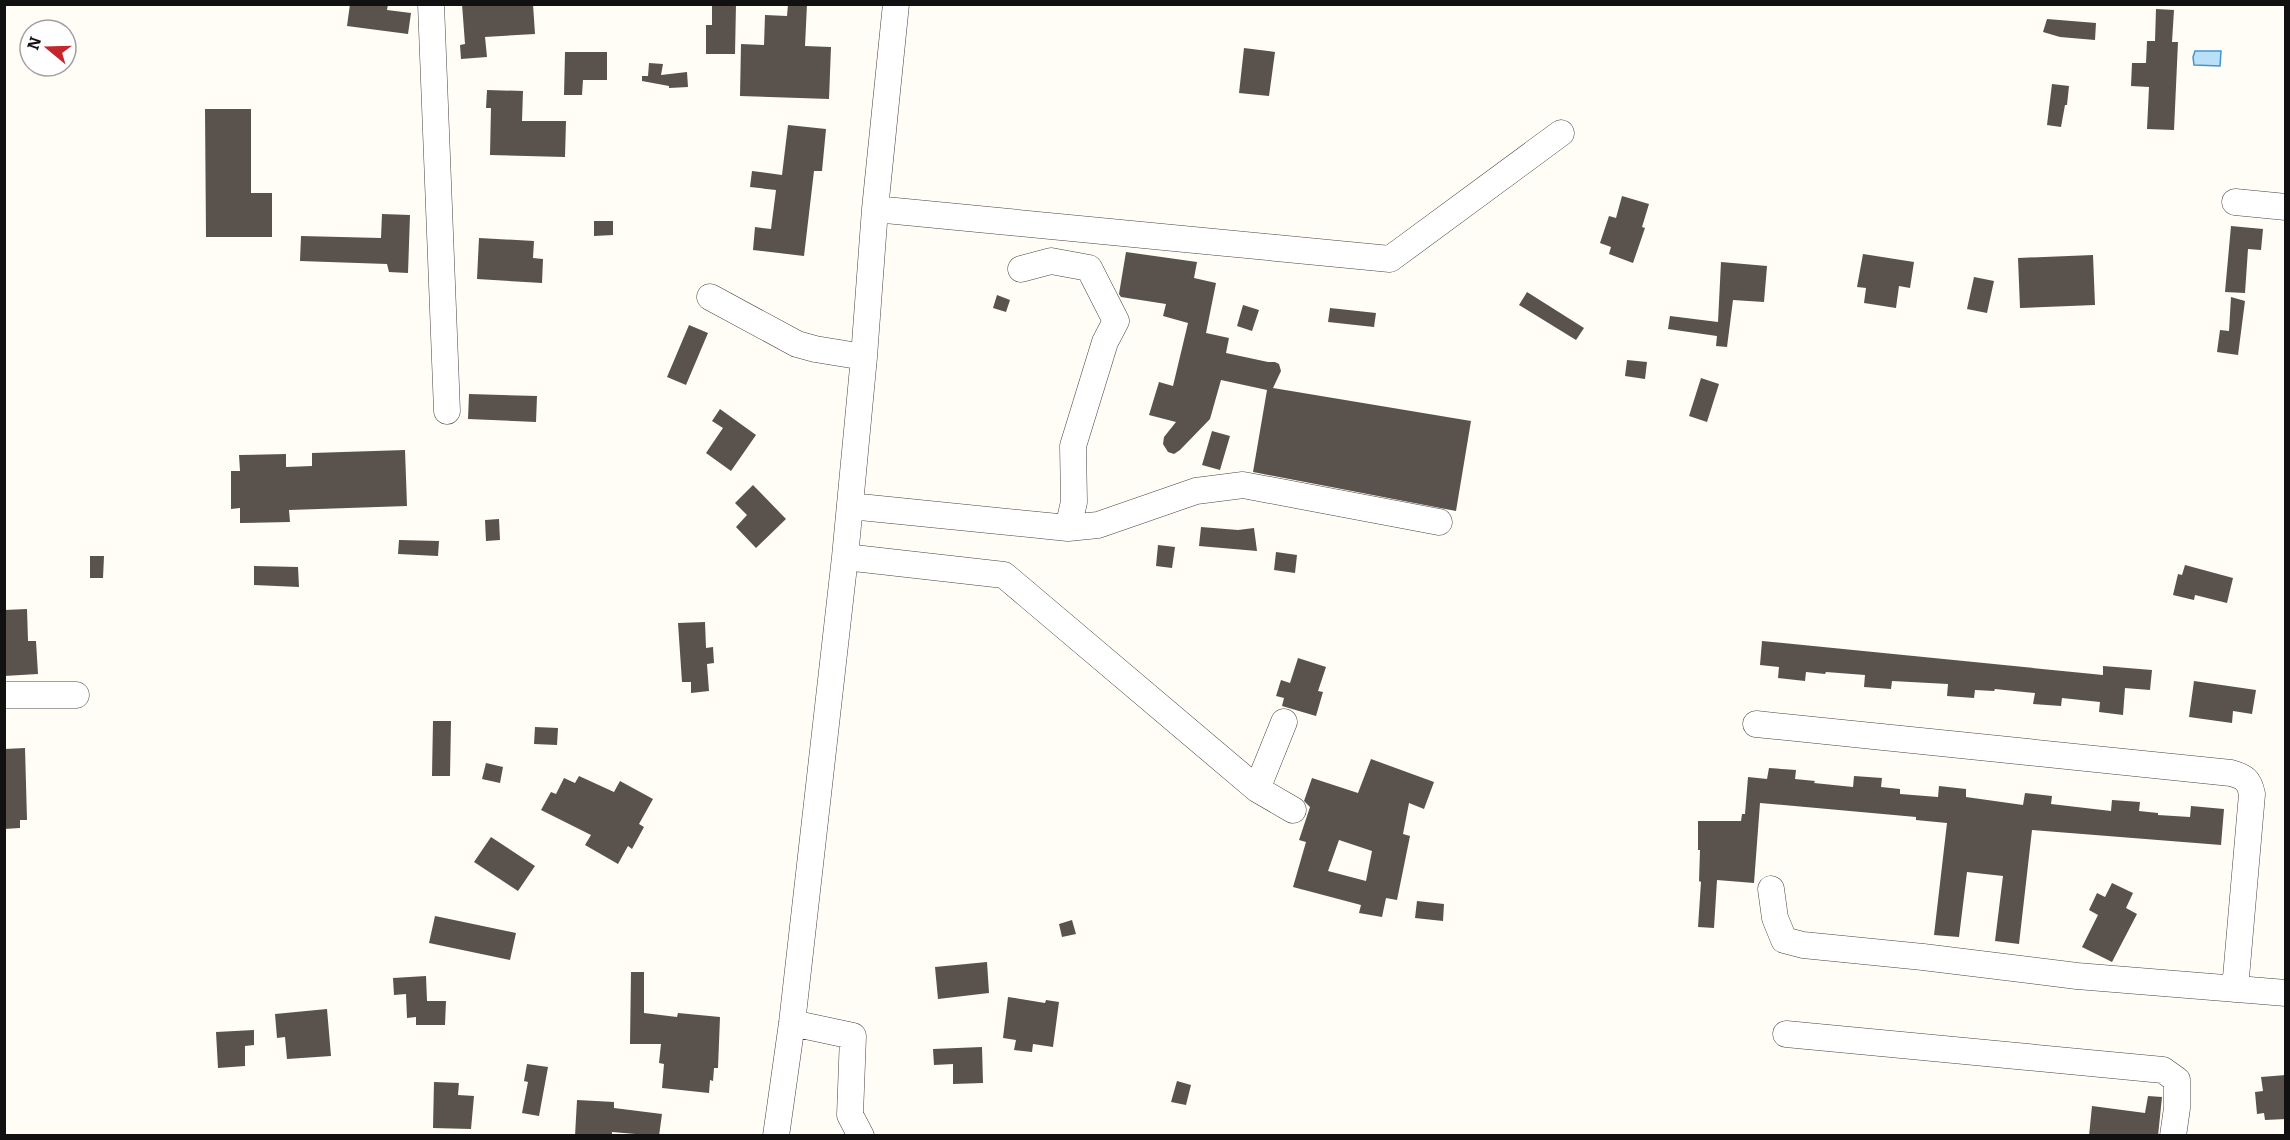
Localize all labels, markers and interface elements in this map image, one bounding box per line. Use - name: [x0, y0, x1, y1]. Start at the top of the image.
- north arrow: [18, 18, 78, 78]
- text: N: [23, 34, 45, 52]

